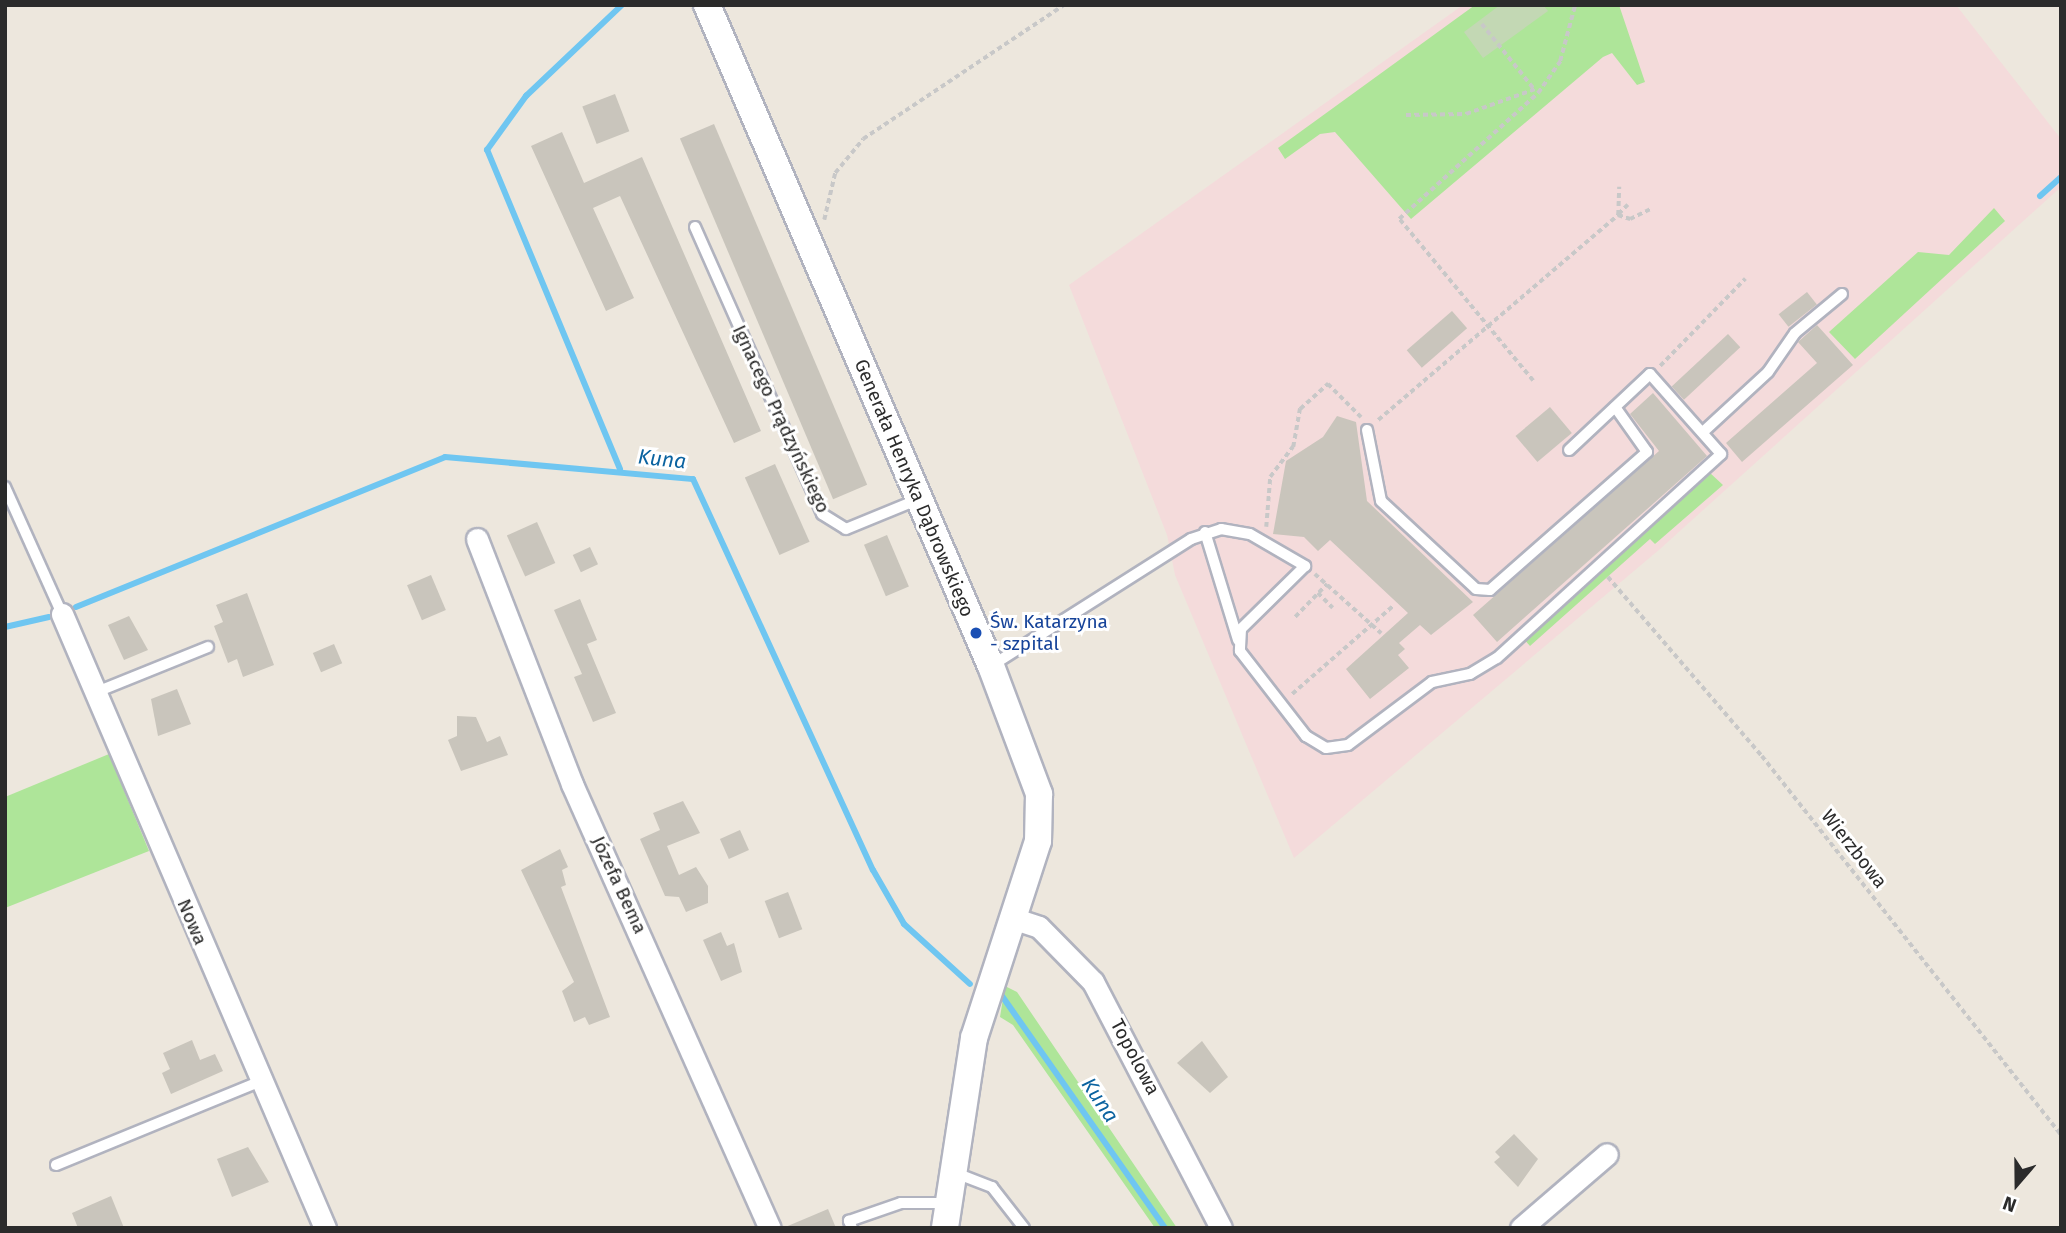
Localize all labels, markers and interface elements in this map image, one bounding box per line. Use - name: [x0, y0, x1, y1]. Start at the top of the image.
- street label: Ignacego Prądzyńskiego: [727, 322, 835, 516]
- street label: Generała Henryka Dąbrowskiego: [849, 356, 979, 620]
- water label: Kuna: [637, 444, 687, 474]
- place label: Św. Katarzyna - szpital: [990, 611, 1108, 655]
- marker: Św. Katarzyna - szpital: [968, 625, 984, 641]
- street label: Wierzbowa: [1816, 805, 1892, 893]
- street label: Józefa Bema: [586, 833, 652, 937]
- street label: Nowa: [172, 896, 212, 948]
- street label: Topolowa: [1106, 1015, 1164, 1099]
- water label: Kuna: [1076, 1073, 1124, 1127]
- north arrow: [1982, 1149, 2052, 1219]
- text: N: [2000, 1191, 2020, 1217]

